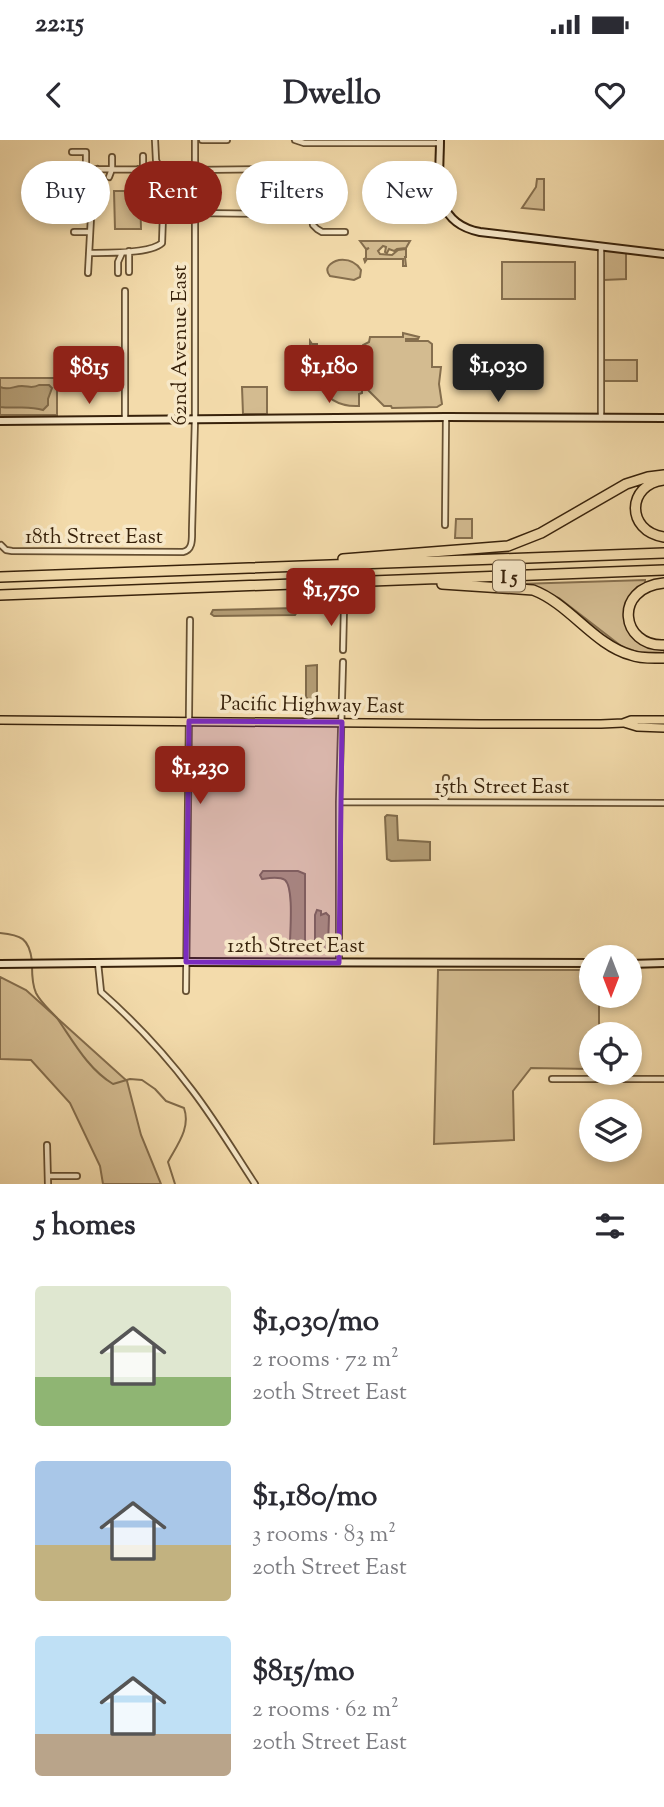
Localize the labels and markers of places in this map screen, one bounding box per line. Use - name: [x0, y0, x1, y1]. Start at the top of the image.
- pin: $1,030: [441, 344, 555, 404]
- pin: $1,180: [272, 345, 386, 405]
- pin: $815: [48, 346, 130, 406]
- pin: $1,750: [274, 568, 388, 628]
- pin: $1,230: [143, 746, 257, 806]

